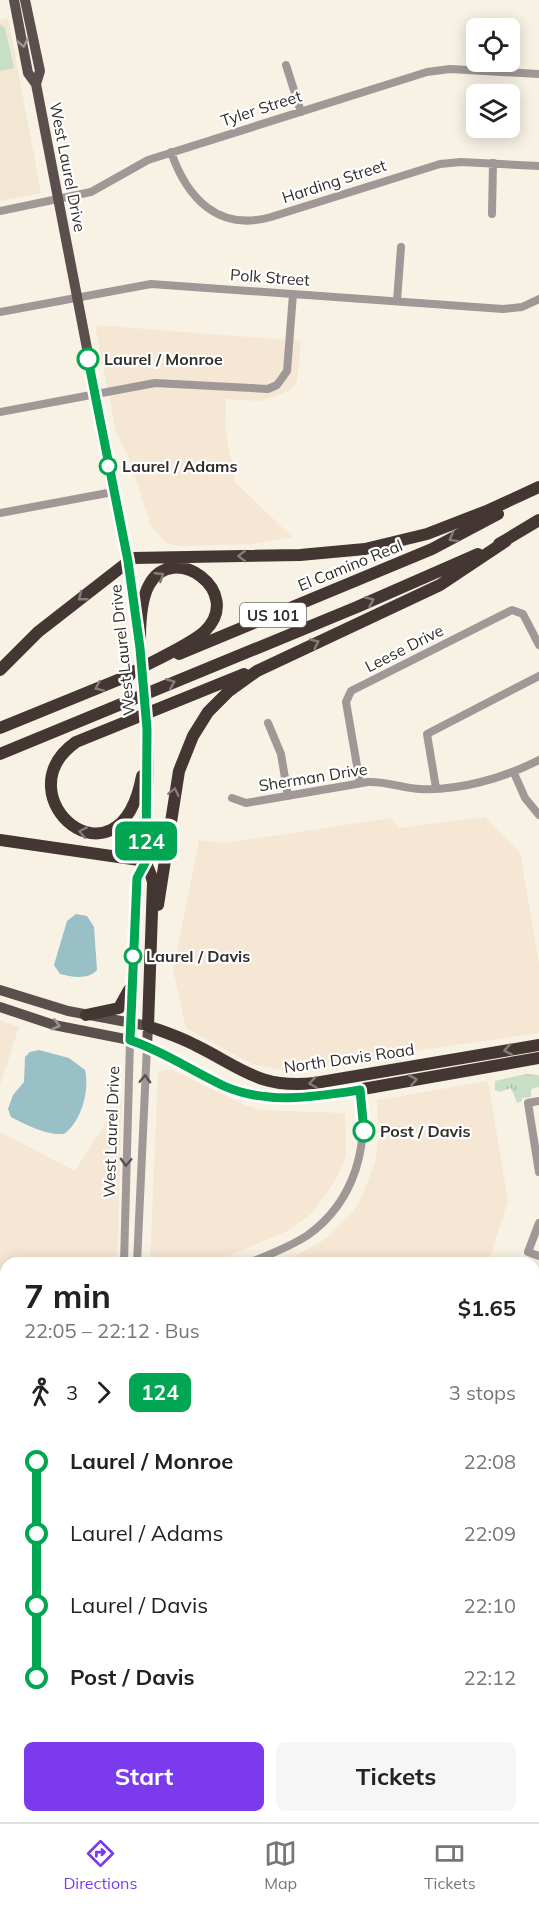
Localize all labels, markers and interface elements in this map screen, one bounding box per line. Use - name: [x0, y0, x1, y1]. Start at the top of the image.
- map controls: [466, 18, 520, 138]
- button: locate: [466, 18, 520, 72]
- one-way arrow: [16, 38, 29, 48]
- button: layers: [466, 84, 520, 138]
- street label: Tyler Street: [218, 85, 304, 130]
- street label: West Laurel Drive: [46, 100, 90, 234]
- street label: Harding Street: [279, 155, 389, 207]
- street label: Polk Street: [230, 264, 311, 290]
- marker: Laurel / Monroe: [77, 348, 99, 370]
- place label: Laurel / Monroe: [104, 349, 223, 369]
- place label: Laurel / Adams: [122, 456, 238, 476]
- marker: Laurel / Adams: [99, 457, 117, 475]
- one-way arrow: [448, 531, 459, 542]
- street label: El Camino Real: [295, 535, 405, 595]
- one-way arrow: [237, 550, 246, 562]
- one-way arrow: [154, 571, 164, 583]
- street label: West Laurel Drive: [105, 583, 139, 717]
- one-way arrow: [77, 590, 88, 601]
- one-way arrow: [364, 597, 375, 609]
- road number: US 101: [240, 603, 306, 627]
- street label: Leese Drive: [361, 620, 447, 676]
- one-way arrow: [309, 639, 320, 651]
- one-way arrow: [164, 678, 175, 690]
- one-way arrow: [94, 680, 105, 692]
- street label: Sherman Drive: [257, 759, 369, 795]
- one-way arrow: [167, 787, 180, 797]
- line badge: 124: [112, 822, 180, 860]
- one-way arrow: [78, 826, 88, 839]
- text: 124: [127, 828, 165, 854]
- place label: Laurel / Davis: [146, 946, 250, 966]
- marker: Laurel / Davis: [124, 947, 142, 965]
- one-way arrow: [50, 1018, 61, 1030]
- street label: North Davis Road: [282, 1039, 416, 1077]
- one-way arrow: [503, 1043, 513, 1056]
- street label: West Laurel Drive: [99, 1066, 123, 1198]
- one-way arrow: [139, 1074, 151, 1083]
- one-way arrow: [408, 1074, 418, 1087]
- one-way arrow: [308, 1076, 317, 1088]
- marker: Post / Davis: [353, 1120, 375, 1142]
- place label: Post / Davis: [380, 1121, 470, 1141]
- one-way arrow: [119, 1157, 132, 1166]
- text: 7 min: [24, 1275, 111, 1316]
- text: $1.65: [458, 1294, 516, 1322]
- text: 22:05 – 22:12 · Bus: [24, 1318, 200, 1343]
- icon: walk: [24, 1376, 57, 1409]
- icon: forward: [87, 1376, 120, 1409]
- text: 124: [141, 1379, 179, 1405]
- text: 3: [66, 1380, 78, 1405]
- text: 3 stops: [449, 1380, 516, 1405]
- text: Laurel / Monroe: [70, 1447, 233, 1475]
- text: 22:08: [463, 1449, 516, 1474]
- text: Laurel / Adams: [70, 1519, 223, 1547]
- text: 22:09: [463, 1521, 516, 1546]
- text: Laurel / Davis: [70, 1591, 208, 1619]
- text: 22:10: [463, 1593, 516, 1618]
- text: Post / Davis: [70, 1663, 194, 1691]
- text: 22:12: [463, 1665, 516, 1690]
- button: Start: [24, 1742, 264, 1811]
- button: Tickets: [276, 1742, 516, 1811]
- tab: Directions: [63, 1837, 137, 1893]
- tab: Map: [264, 1837, 297, 1893]
- tab: Tickets: [424, 1837, 476, 1893]

